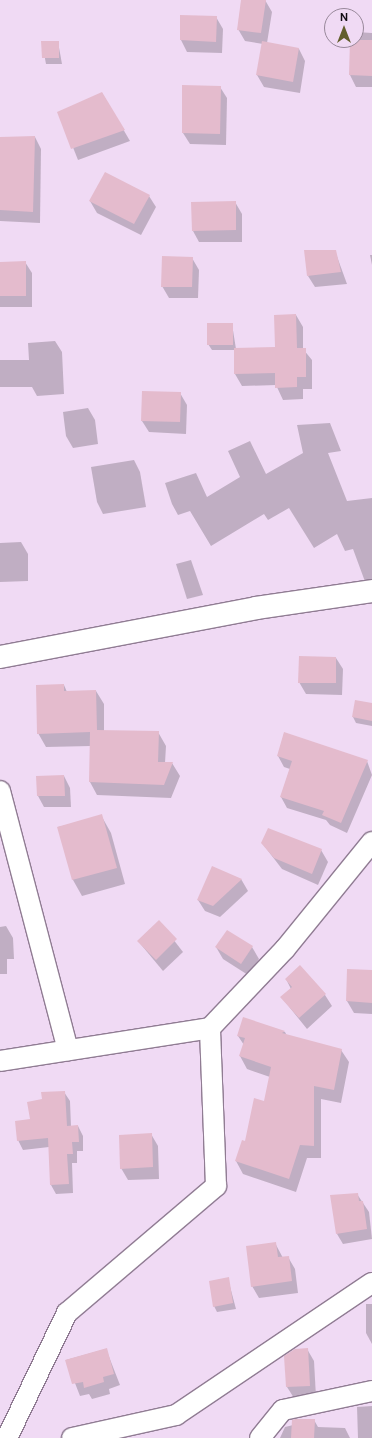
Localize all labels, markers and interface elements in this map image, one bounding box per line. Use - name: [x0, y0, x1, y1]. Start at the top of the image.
- north arrow: [324, 8, 364, 48]
- text: N: [340, 10, 348, 24]

